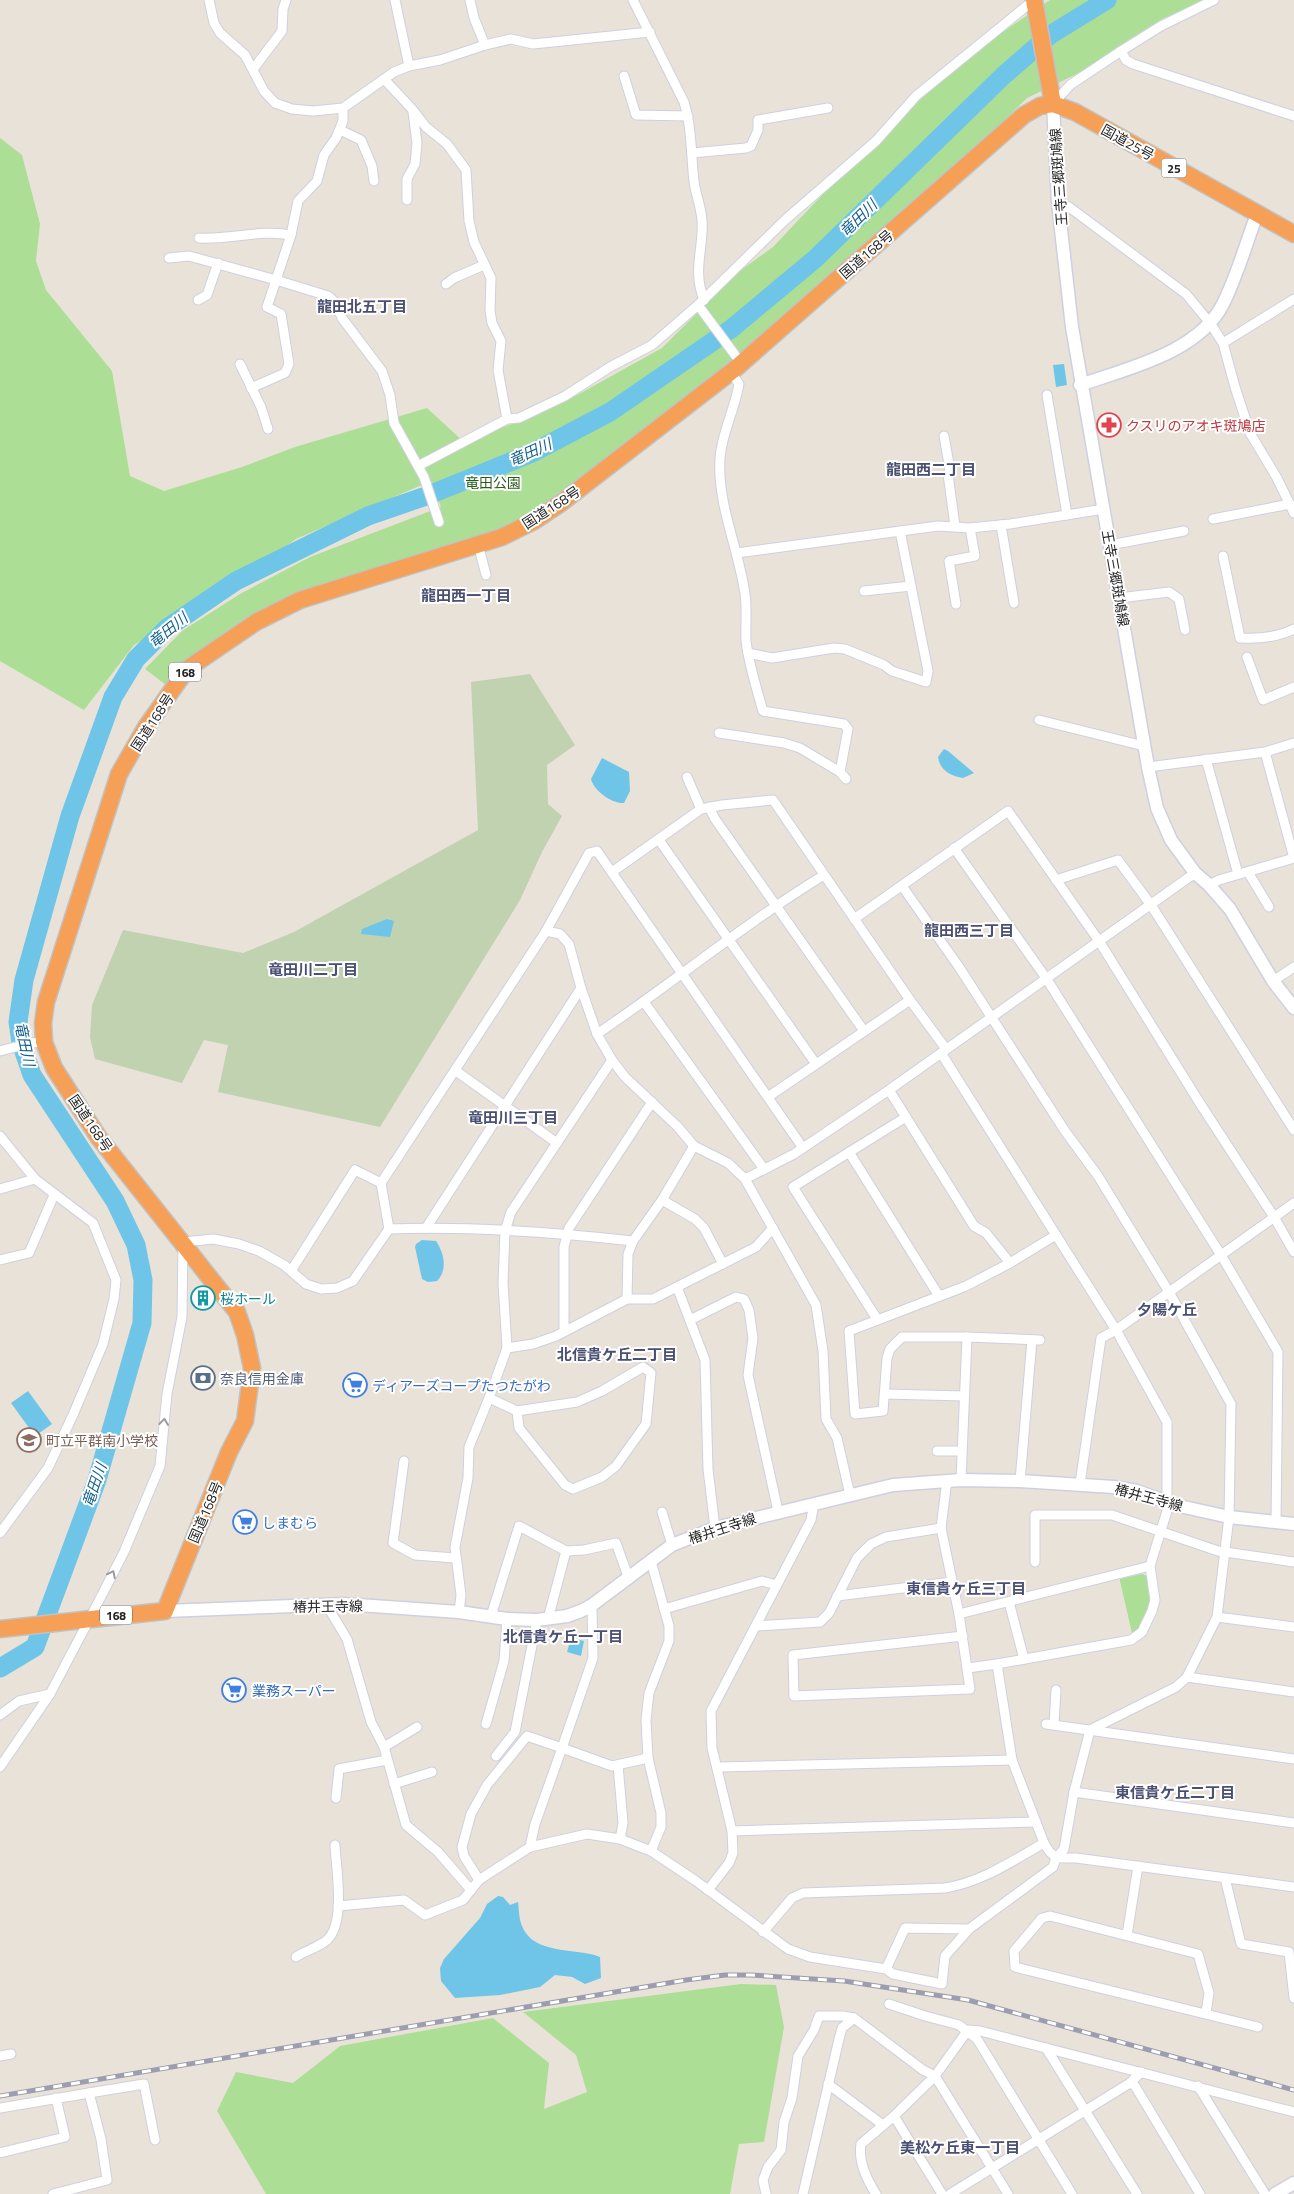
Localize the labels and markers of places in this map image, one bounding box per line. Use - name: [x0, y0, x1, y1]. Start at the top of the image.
- pharmacy icon: クスリのアオキ斑鳩店: [1096, 412, 1122, 438]
- place label: クスリのアオキ斑鳩店: [1126, 415, 1266, 436]
- building icon: 桜ホール: [190, 1285, 216, 1311]
- place label: 桜ホール: [220, 1288, 276, 1309]
- bank icon: 奈良信用金庫: [190, 1365, 216, 1391]
- place label: 奈良信用金庫: [220, 1368, 304, 1389]
- supermarket icon: ディアーズコープたつたがわ: [342, 1372, 368, 1398]
- place label: ディアーズコープたつたがわ: [372, 1375, 551, 1396]
- school or university icon: 町立平群南小学校: [16, 1427, 42, 1453]
- place label: 町立平群南小学校: [46, 1430, 158, 1451]
- supermarket icon: しまむら: [232, 1509, 258, 1535]
- place label: しまむら: [262, 1512, 318, 1533]
- supermarket icon: 業務スーパー: [221, 1677, 247, 1703]
- place label: 業務スーパー: [252, 1680, 336, 1701]

